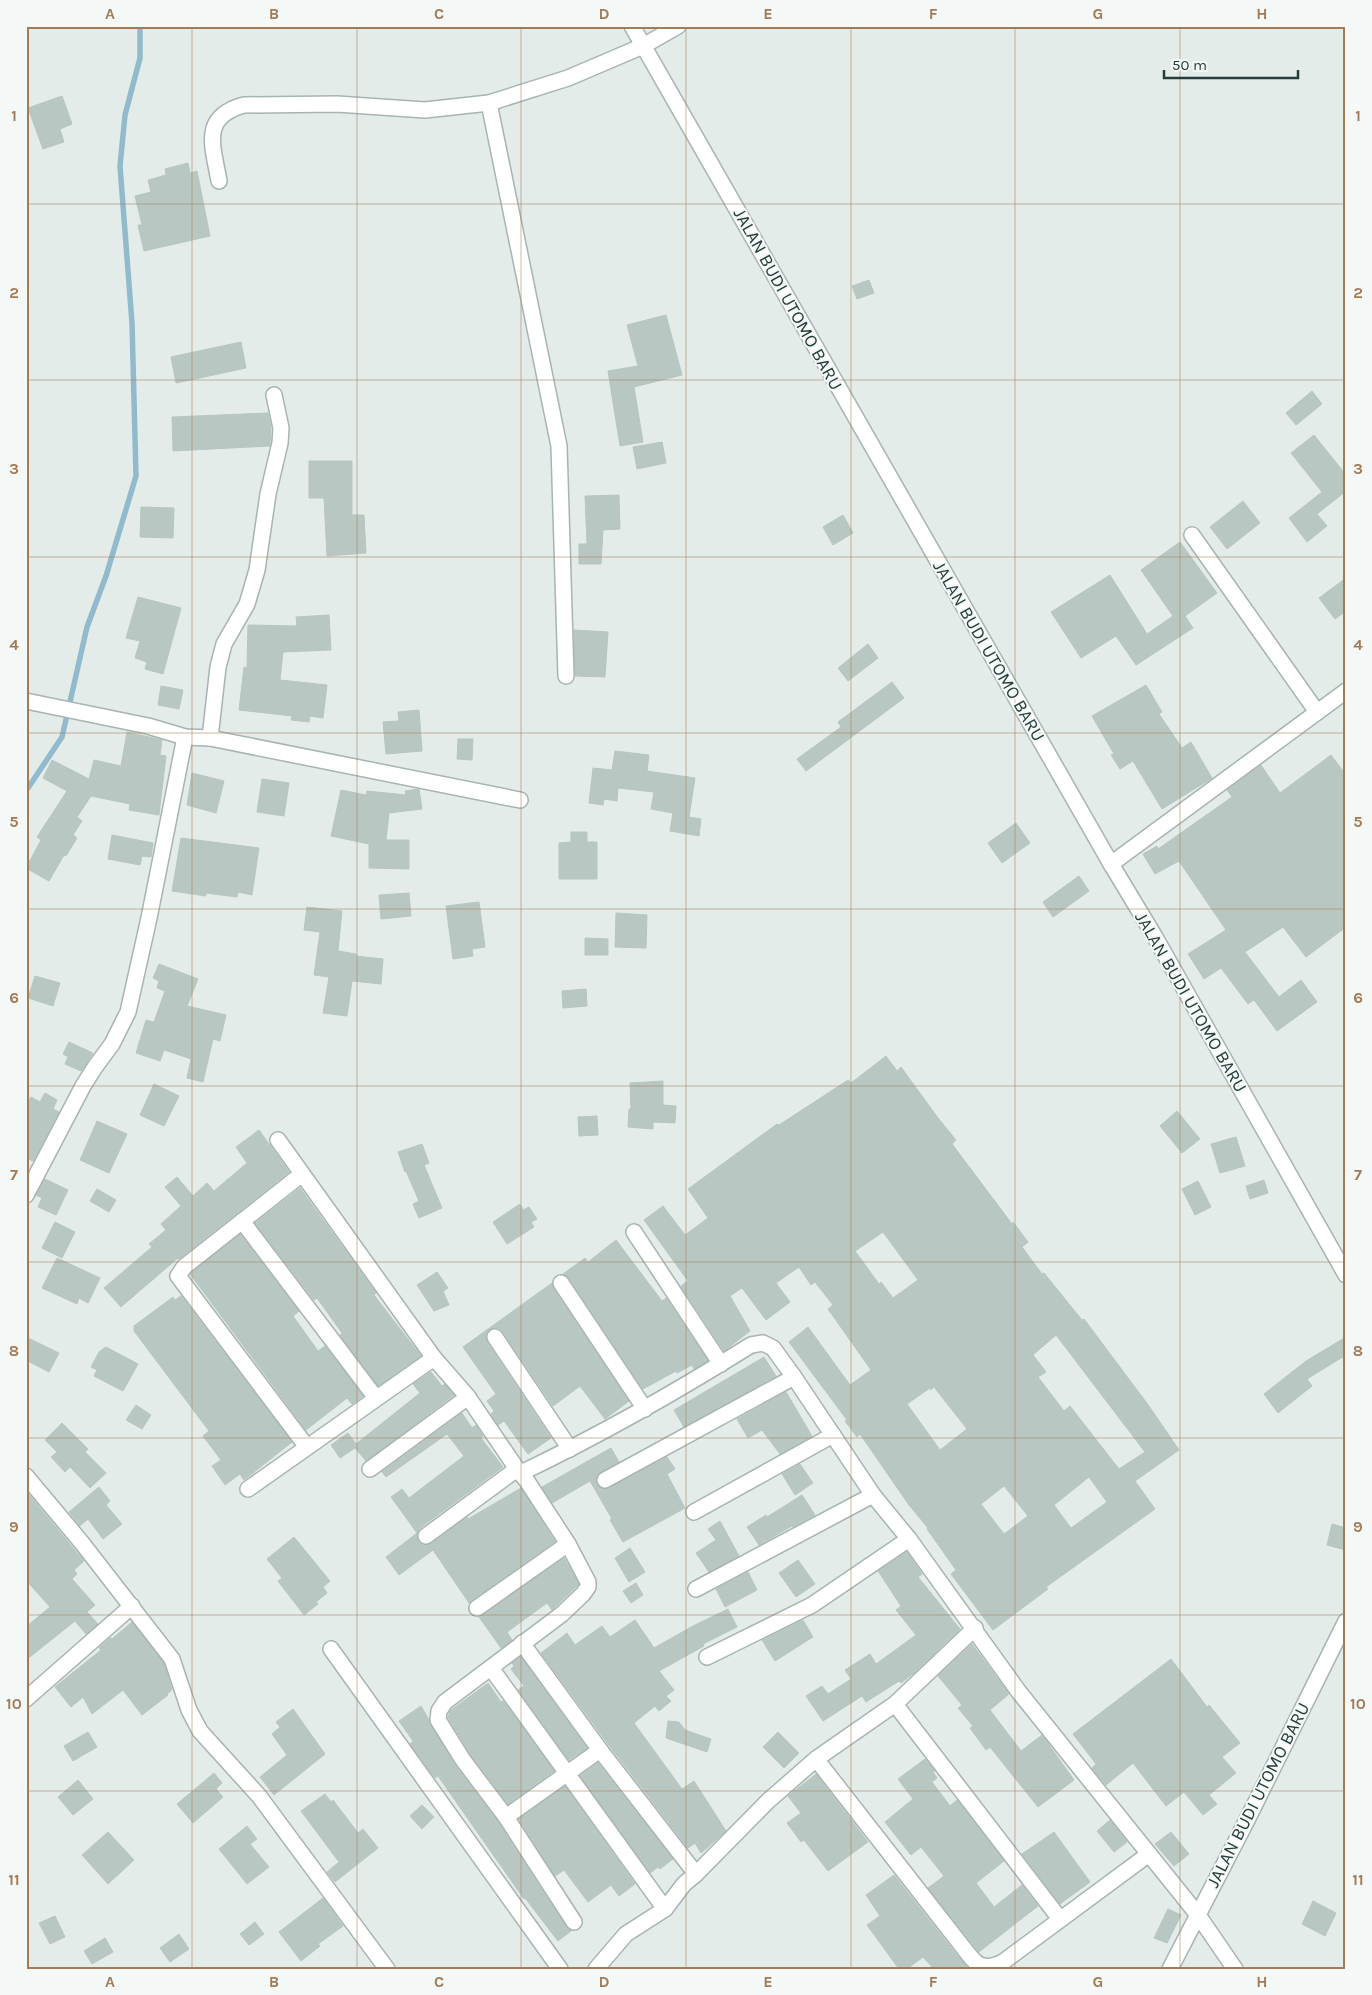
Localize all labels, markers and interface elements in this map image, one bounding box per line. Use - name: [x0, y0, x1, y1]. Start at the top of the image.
- text: A: [105, 4, 115, 23]
- text: B: [269, 4, 279, 23]
- text: C: [434, 4, 444, 23]
- text: D: [599, 4, 610, 23]
- text: E: [763, 4, 773, 23]
- text: F: [929, 4, 938, 23]
- text: G: [1093, 4, 1103, 23]
- text: H: [1256, 4, 1268, 23]
- scale bar: [1164, 48, 1298, 80]
- text: 50 m: [1172, 56, 1207, 74]
- text: 1: [11, 106, 17, 125]
- text: 1: [1355, 106, 1361, 125]
- street label: JALAN BUDI UTOMO BARU: [729, 204, 847, 394]
- text: 2: [9, 283, 19, 302]
- text: 2: [1353, 283, 1363, 302]
- text: 3: [9, 459, 19, 478]
- text: 3: [1353, 459, 1363, 478]
- street label: JALAN BUDI UTOMO BARU: [928, 557, 1050, 745]
- text: 4: [9, 635, 19, 654]
- text: 4: [1353, 635, 1363, 654]
- text: 5: [9, 812, 19, 831]
- text: 5: [1353, 812, 1363, 831]
- street label: JALAN BUDI UTOMO BARU: [1130, 908, 1252, 1096]
- text: 6: [9, 988, 19, 1007]
- text: 6: [1353, 988, 1363, 1007]
- text: 7: [10, 1165, 18, 1184]
- text: 7: [1354, 1165, 1362, 1184]
- text: 8: [9, 1341, 19, 1360]
- text: 8: [1353, 1341, 1363, 1360]
- text: 9: [9, 1517, 19, 1536]
- text: 9: [1353, 1517, 1363, 1536]
- text: 10: [6, 1694, 22, 1713]
- text: 10: [1350, 1694, 1366, 1713]
- street label: JALAN BUDI UTOMO BARU: [1202, 1699, 1314, 1891]
- text: 11: [8, 1870, 20, 1889]
- text: 11: [1352, 1870, 1364, 1889]
- text: A: [105, 1972, 115, 1991]
- text: B: [269, 1972, 279, 1991]
- text: C: [434, 1972, 444, 1991]
- text: D: [599, 1972, 610, 1991]
- text: E: [763, 1972, 773, 1991]
- text: F: [929, 1972, 938, 1991]
- text: G: [1093, 1972, 1103, 1991]
- text: H: [1256, 1972, 1268, 1991]

